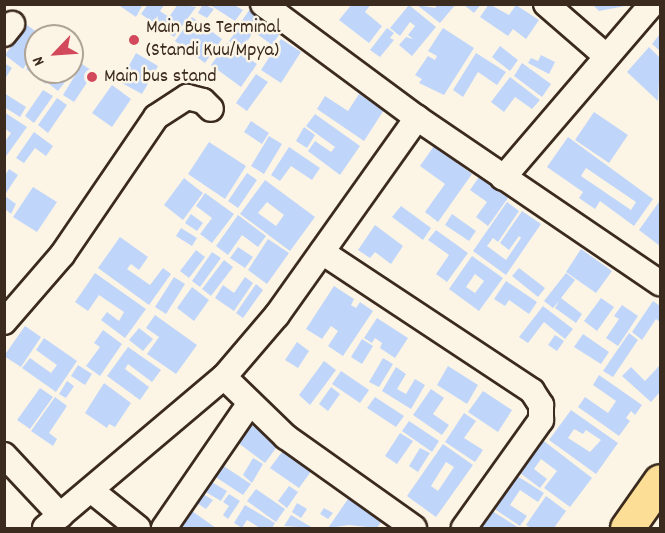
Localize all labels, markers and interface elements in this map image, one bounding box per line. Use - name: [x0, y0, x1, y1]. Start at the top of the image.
- place label: Main Bus Terminal (Standi Kuu/Mpya): [146, 16, 281, 63]
- north arrow: [24, 24, 84, 84]
- marker: Main Bus Terminal (Standi Kuu/Mpya): [127, 33, 141, 47]
- text: N: [27, 53, 51, 69]
- place label: Main bus stand: [104, 65, 217, 89]
- marker: Main bus stand: [85, 70, 99, 84]

